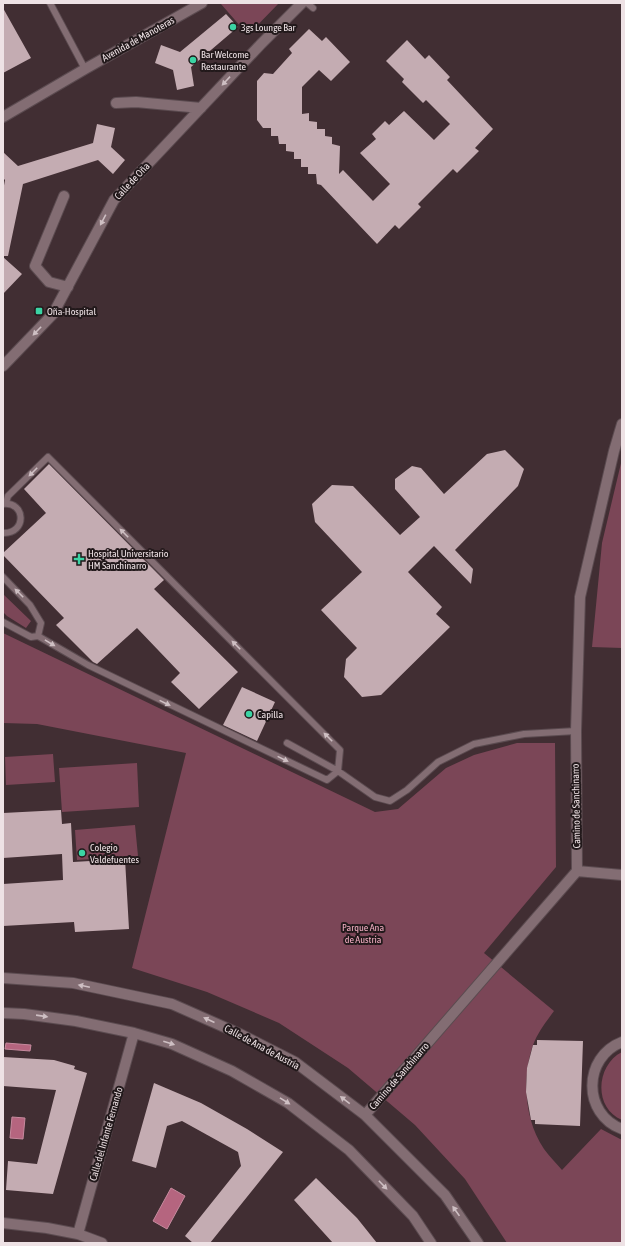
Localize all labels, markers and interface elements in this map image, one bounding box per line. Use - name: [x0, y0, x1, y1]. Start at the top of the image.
- street label: Avenida de Manoteras: [100, 14, 177, 63]
- marker: 3gs Lounge Bar: [228, 22, 238, 32]
- place label: 3gs Lounge Bar: [241, 22, 297, 33]
- place label: Bar Welcome Restaurante: [201, 49, 249, 72]
- marker: Bar Welcome Restaurante: [188, 55, 198, 65]
- one-way arrow: [221, 76, 231, 86]
- street label: Calle de Oña: [112, 160, 152, 202]
- one-way arrow: [100, 214, 106, 226]
- marker: Oña-Hospital: [34, 306, 44, 316]
- place label: Oña-Hospital: [47, 306, 96, 317]
- one-way arrow: [32, 326, 42, 336]
- one-way arrow: [28, 467, 38, 477]
- one-way arrow: [119, 528, 129, 538]
- place label: Hospital Universitario HM Sanchinarro: [88, 548, 169, 571]
- marker: Hospital Universitario HM Sanchinarro: [73, 553, 85, 565]
- one-way arrow: [14, 588, 24, 598]
- one-way arrow: [44, 639, 56, 646]
- one-way arrow: [231, 641, 241, 650]
- one-way arrow: [160, 699, 171, 706]
- marker: Capilla: [244, 709, 254, 719]
- place label: Capilla: [257, 709, 283, 720]
- one-way arrow: [323, 732, 333, 742]
- one-way arrow: [277, 756, 288, 762]
- street label: Camino de Sanchinarro: [570, 763, 582, 849]
- place label: Colegio Valdefuentes: [90, 842, 139, 865]
- marker: Colegio Valdefuentes: [77, 848, 87, 858]
- park label: Parque Ana de Austria: [342, 922, 384, 945]
- one-way arrow: [78, 982, 90, 988]
- one-way arrow: [36, 1013, 48, 1019]
- one-way arrow: [203, 1017, 215, 1023]
- street label: Calle de Ana de Austria: [223, 1023, 302, 1072]
- street label: Camino de Sanchinarro: [367, 1040, 431, 1112]
- one-way arrow: [163, 1041, 175, 1047]
- street label: Calle del Infante Fernando: [87, 1086, 125, 1182]
- one-way arrow: [339, 1095, 350, 1104]
- one-way arrow: [279, 1098, 291, 1105]
- one-way arrow: [378, 1180, 388, 1190]
- one-way arrow: [452, 1206, 460, 1216]

